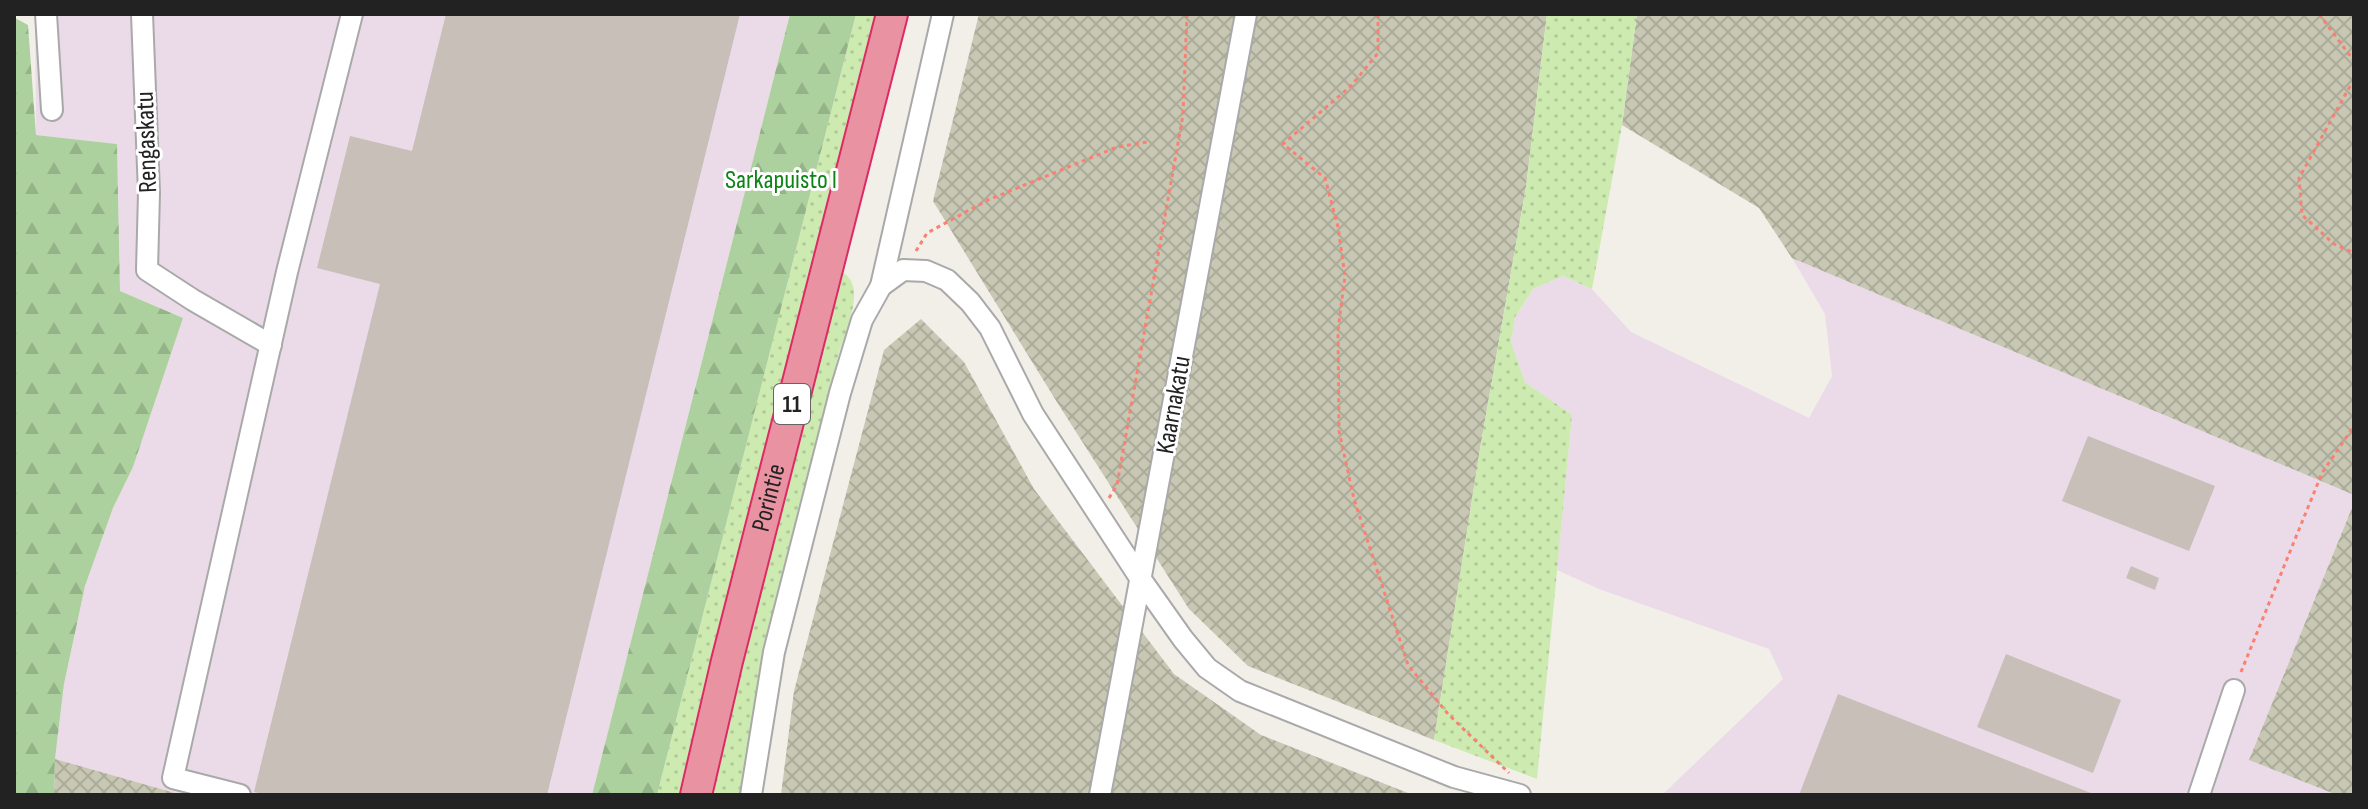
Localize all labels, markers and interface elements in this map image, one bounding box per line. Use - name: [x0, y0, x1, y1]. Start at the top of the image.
- street label: Rengaskatu: [130, 91, 164, 193]
- park label: Sarkapuisto I: [725, 165, 837, 196]
- street label: Kaarnakatu: [1150, 354, 1198, 456]
- road number: 11: [774, 384, 810, 424]
- street label: Porintie: [745, 461, 792, 535]

